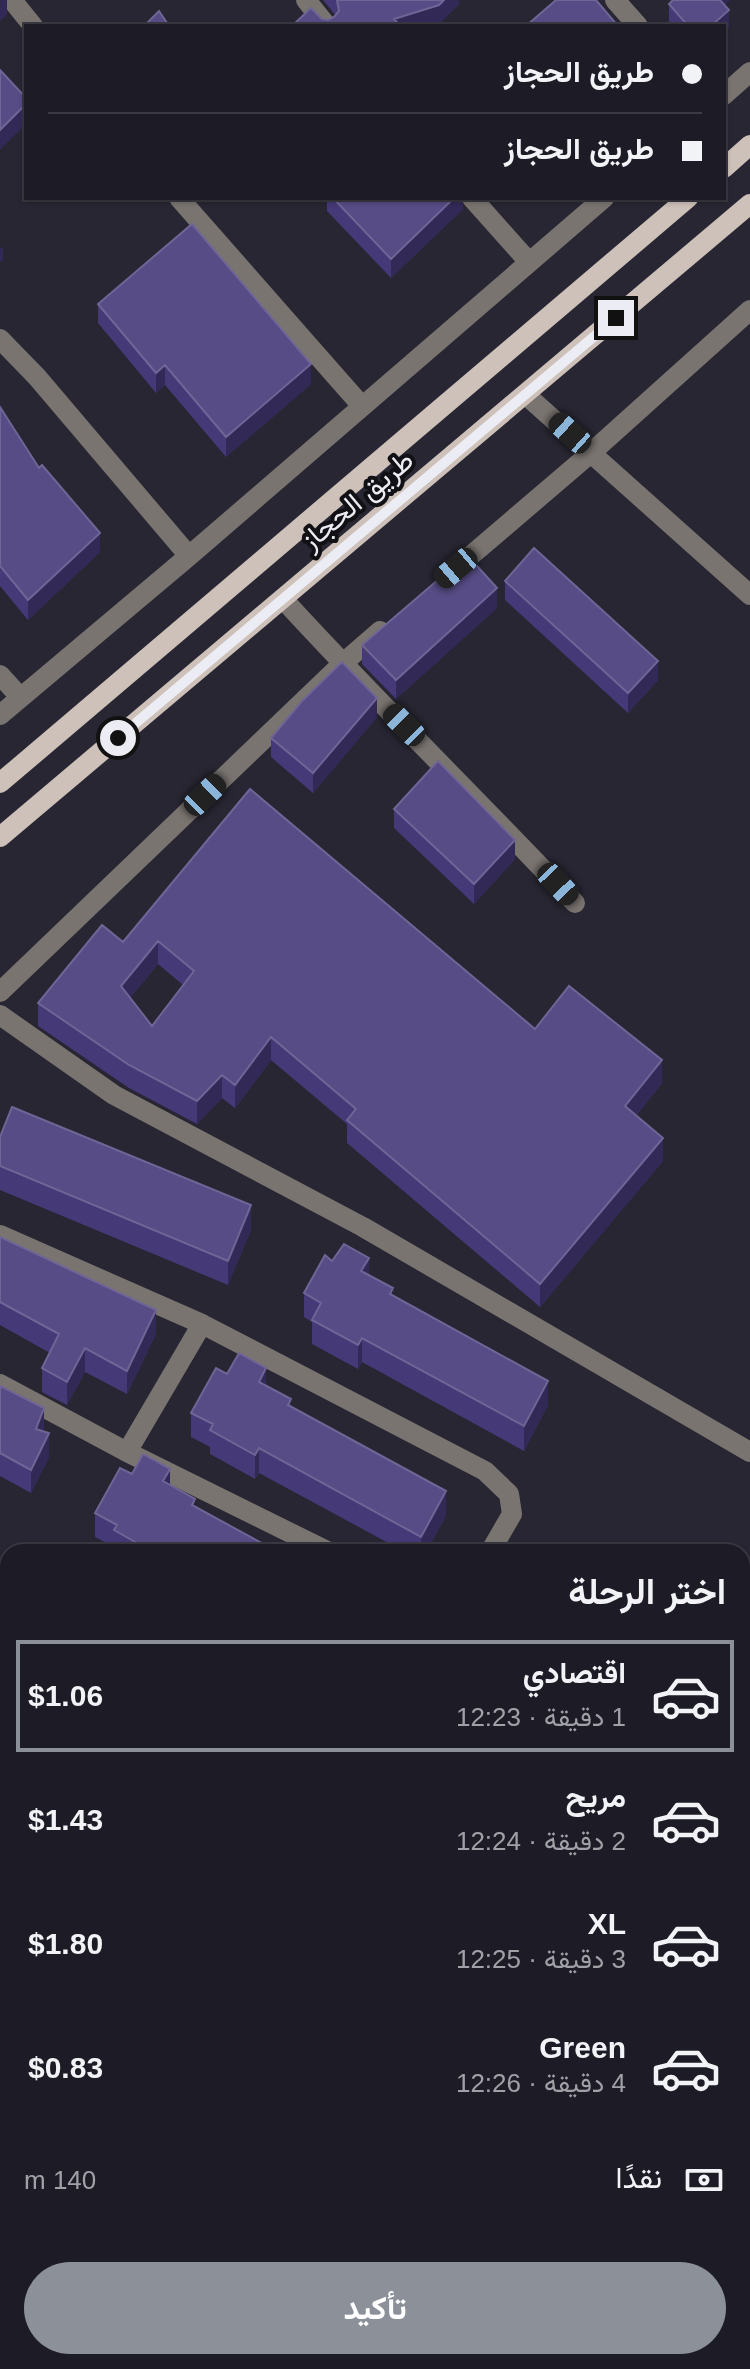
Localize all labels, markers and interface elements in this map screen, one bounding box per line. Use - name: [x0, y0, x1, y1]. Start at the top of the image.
- text: طريق الحجاز: [504, 55, 654, 88]
- text: طريق الحجاز: [504, 132, 654, 165]
- route end: [598, 300, 634, 336]
- car: [544, 408, 596, 458]
- street label: طريق الحجاز: [294, 444, 421, 558]
- car: [430, 543, 482, 593]
- car: [379, 700, 429, 750]
- route start: [100, 720, 136, 756]
- car: [179, 770, 231, 820]
- car: [533, 858, 583, 910]
- text: اختر الرحلة: [568, 1571, 726, 1612]
- text: اقتصادي: [523, 1656, 626, 1689]
- icon: car: [650, 1660, 722, 1732]
- text: $1.06: [28, 1679, 103, 1712]
- text: 1 دقيقة · 12:23: [456, 1702, 626, 1732]
- text: مريح: [566, 1780, 626, 1813]
- icon: car: [650, 1784, 722, 1856]
- text: $1.43: [28, 1803, 103, 1836]
- text: 2 دقيقة · 12:24: [456, 1826, 626, 1856]
- text: XL: [588, 1907, 626, 1940]
- icon: car: [650, 1908, 722, 1980]
- text: $1.80: [28, 1927, 103, 1960]
- text: 3 دقيقة · 12:25: [456, 1944, 626, 1974]
- text: Green: [539, 2031, 626, 2064]
- icon: car: [650, 2032, 722, 2104]
- text: $0.83: [28, 2051, 103, 2084]
- text: 4 دقيقة · 12:26: [456, 2068, 626, 2098]
- icon: cash: [682, 2158, 726, 2202]
- text: نقدًا: [616, 2161, 662, 2194]
- text: 140 m: [24, 2165, 96, 2195]
- button: تأكيد: [24, 2262, 726, 2354]

